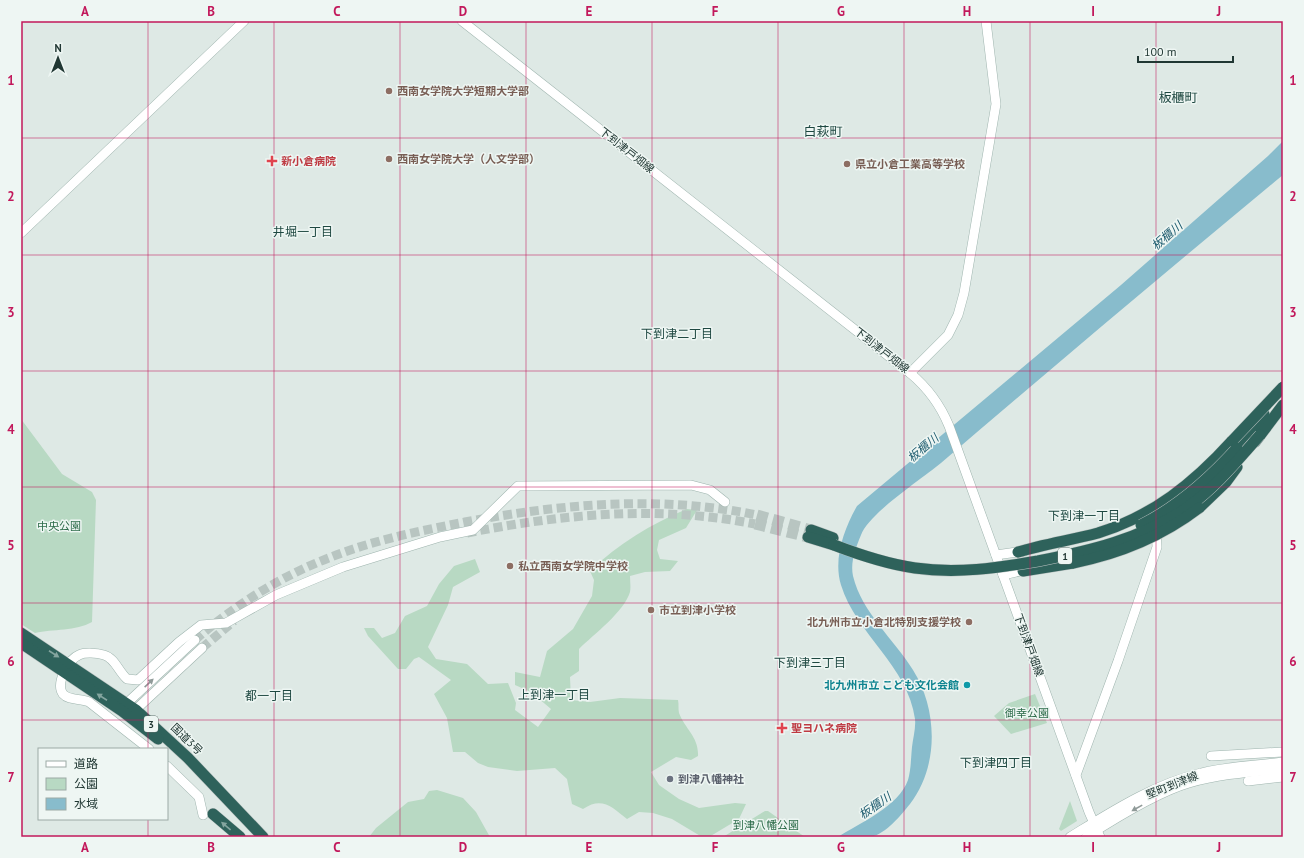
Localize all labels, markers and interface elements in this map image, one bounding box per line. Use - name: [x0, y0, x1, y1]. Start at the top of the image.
- text: A: [81, 3, 89, 20]
- text: B: [207, 3, 215, 20]
- text: C: [333, 3, 341, 20]
- text: D: [459, 3, 467, 20]
- text: E: [586, 3, 593, 20]
- text: F: [712, 3, 719, 20]
- text: G: [837, 3, 845, 20]
- text: H: [963, 3, 971, 20]
- text: I: [1091, 3, 1095, 20]
- text: J: [1216, 3, 1221, 20]
- north arrow: [38, 38, 78, 78]
- scale bar: [1138, 38, 1233, 64]
- text: N: [54, 41, 62, 55]
- text: 100 m: [1144, 44, 1177, 59]
- text: 1: [7, 72, 15, 89]
- text: 1: [1289, 72, 1297, 89]
- place label: 西南女学院大学短期大学部: [397, 84, 529, 98]
- marker: 西南女学院大学短期大学部: [384, 86, 394, 96]
- district label: 板櫃町: [1158, 89, 1198, 106]
- district label: 白萩町: [803, 123, 843, 140]
- street label: 下到津戸畑線: [597, 124, 657, 176]
- place label: 西南女学院大学（人文学部）: [397, 152, 540, 166]
- place label: 新小倉病院: [281, 154, 336, 168]
- marker: 西南女学院大学（人文学部）: [384, 154, 394, 164]
- marker: 新小倉病院: [266, 155, 278, 167]
- place label: 県立小倉工業高等学校: [855, 157, 965, 171]
- marker: 県立小倉工業高等学校: [842, 159, 852, 169]
- text: 2: [7, 188, 15, 205]
- text: 2: [1289, 188, 1297, 205]
- water label: 板櫃川: [1148, 217, 1187, 253]
- district label: 井堀一丁目: [273, 224, 333, 239]
- text: 3: [7, 304, 15, 321]
- text: 3: [1289, 304, 1297, 321]
- street label: 下到津戸畑線: [852, 324, 912, 376]
- district label: 下到津二丁目: [641, 326, 713, 341]
- text: 4: [7, 421, 15, 438]
- text: 4: [1289, 421, 1297, 438]
- water label: 板櫃川: [904, 429, 943, 465]
- district label: 下到津一丁目: [1048, 508, 1120, 523]
- park label: 中央公園: [37, 519, 81, 533]
- text: 5: [7, 537, 15, 554]
- text: 5: [1289, 537, 1297, 554]
- road number: 1: [1058, 548, 1072, 564]
- place label: 私立西南女学院中学校: [518, 559, 628, 573]
- marker: 私立西南女学院中学校: [505, 561, 515, 571]
- place label: 市立到津小学校: [659, 603, 736, 617]
- marker: 市立到津小学校: [646, 605, 656, 615]
- street label: 下到津戸畑線: [1011, 612, 1047, 678]
- place label: 北九州市立小倉北特別支援学校: [807, 615, 961, 629]
- marker: 北九州市立小倉北特別支援学校: [964, 617, 974, 627]
- one-way arrow: [49, 650, 59, 658]
- text: 6: [7, 653, 15, 670]
- text: 6: [1289, 653, 1297, 670]
- district label: 下到津三丁目: [774, 655, 846, 670]
- one-way arrow: [144, 678, 154, 687]
- place label: 北九州市立 こども文化会館: [824, 678, 959, 692]
- marker: 北九州市立 こども文化会館: [962, 680, 972, 690]
- district label: 上到津一丁目: [518, 687, 590, 702]
- district label: 都一丁目: [245, 688, 293, 703]
- one-way arrow: [96, 693, 107, 701]
- park label: 御幸公園: [1004, 706, 1049, 720]
- road number: 3: [144, 716, 158, 732]
- street label: 国道3号: [168, 720, 206, 758]
- place label: 聖ヨハネ病院: [791, 721, 857, 735]
- marker: 聖ヨハネ病院: [776, 722, 788, 734]
- legend: [38, 748, 168, 820]
- district label: 下到津四丁目: [960, 755, 1032, 770]
- text: 道路: [74, 756, 98, 771]
- street label: 堅町到津線: [1144, 768, 1200, 802]
- text: 7: [7, 769, 15, 786]
- text: 7: [1289, 769, 1297, 786]
- place label: 到津八幡神社: [678, 772, 744, 786]
- marker: 到津八幡神社: [665, 774, 675, 784]
- text: 公園: [74, 776, 98, 791]
- water label: 板櫃川: [856, 788, 895, 822]
- text: 水域: [74, 796, 98, 811]
- one-way arrow: [1131, 804, 1143, 811]
- park label: 到津八幡公園: [733, 818, 799, 832]
- one-way arrow: [221, 821, 232, 830]
- text: A: [81, 839, 89, 856]
- text: B: [207, 839, 215, 856]
- text: C: [333, 839, 341, 856]
- text: D: [459, 839, 467, 856]
- text: E: [586, 839, 593, 856]
- text: F: [712, 839, 719, 856]
- text: G: [837, 839, 845, 856]
- text: H: [963, 839, 971, 856]
- text: I: [1091, 839, 1095, 856]
- text: J: [1216, 839, 1221, 856]

